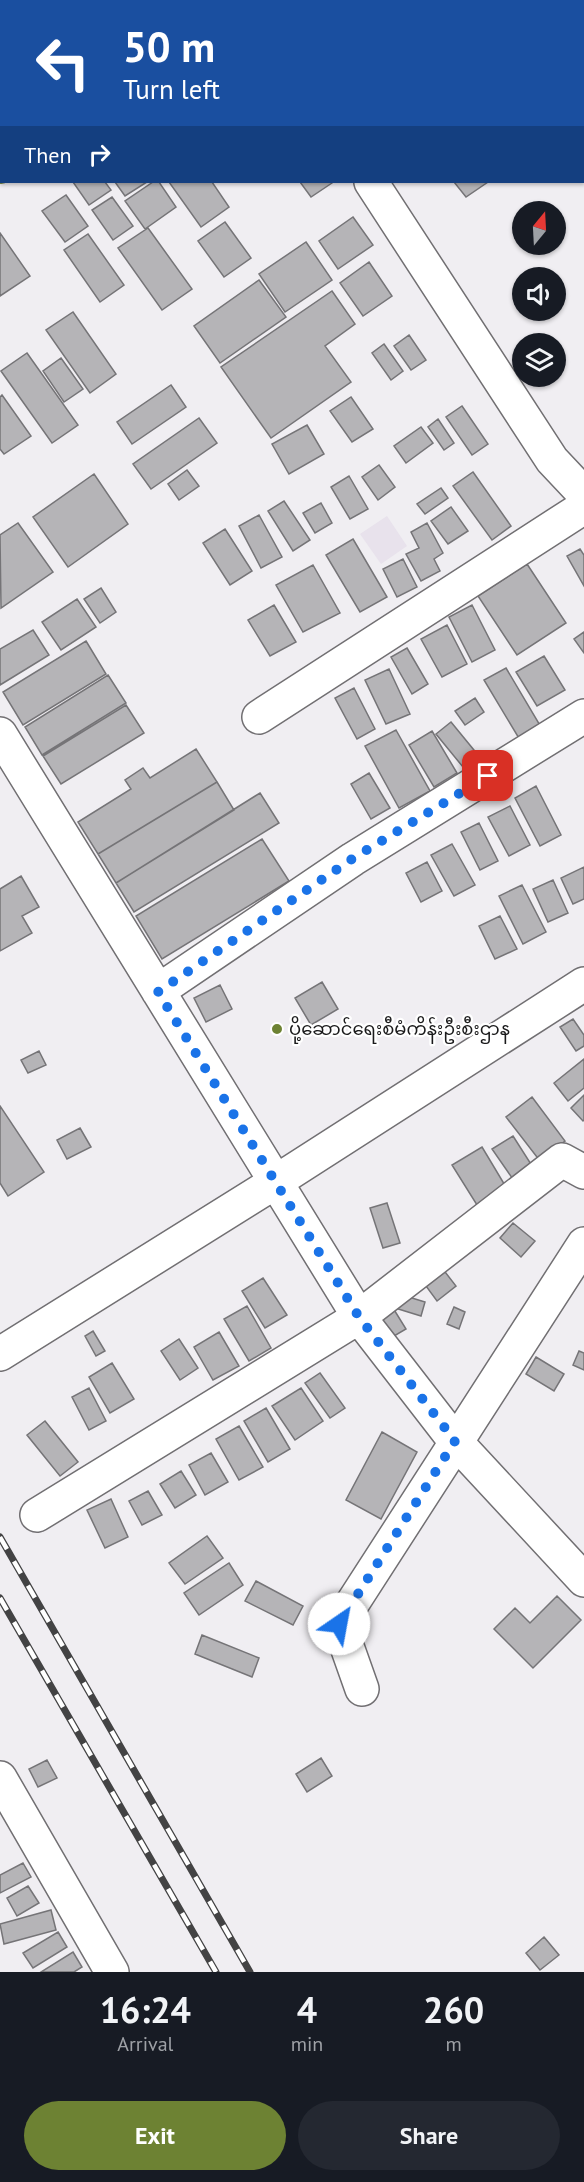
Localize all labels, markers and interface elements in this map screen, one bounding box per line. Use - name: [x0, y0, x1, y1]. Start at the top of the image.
- text: 50 m: [123, 19, 215, 74]
- icon: left: [24, 24, 102, 102]
- text: Turn left: [123, 72, 220, 106]
- icon: right: [83, 138, 116, 171]
- text: Then: [24, 141, 71, 169]
- north arrow: [512, 201, 566, 255]
- map controls: [512, 201, 566, 387]
- button: sound: [512, 267, 566, 321]
- button: layers: [512, 333, 566, 387]
- pin: [462, 750, 513, 801]
- icon: arrive: [471, 759, 504, 792]
- place label: ပို့ဆောင်ရေးစီမံကိန်းဦးစီးဌာန: [289, 1015, 510, 1044]
- marker: ပို့ဆောင်ရေးစီမံကိန်းဦးစီးဌာန: [270, 1022, 284, 1036]
- position arrow: [307, 1592, 371, 1656]
- text: 16:24: [100, 1986, 191, 2033]
- text: 4: [297, 1986, 317, 2033]
- text: 260: [423, 1986, 484, 2033]
- text: Arrival: [117, 2031, 173, 2057]
- text: min: [291, 2031, 323, 2057]
- text: m: [446, 2031, 462, 2057]
- button: Exit: [24, 2101, 286, 2170]
- button: Share: [298, 2101, 560, 2170]

